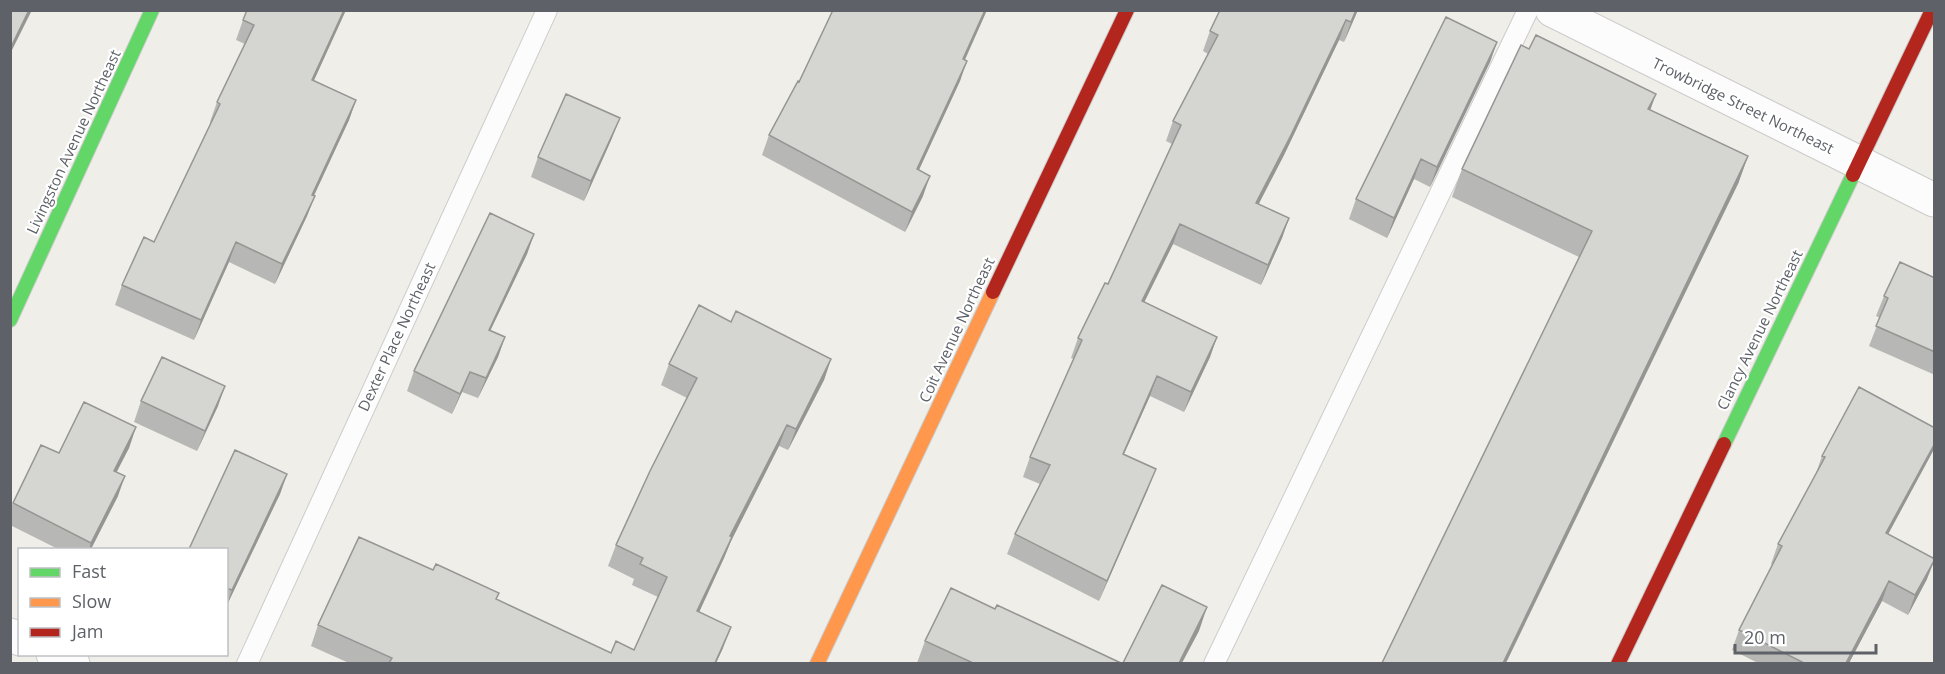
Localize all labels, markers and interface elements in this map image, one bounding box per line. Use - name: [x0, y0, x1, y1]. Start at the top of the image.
- street label: Livingston Avenue Northeast: [22, 46, 125, 237]
- street label: Trowbridge Street Northeast: [1649, 52, 1838, 158]
- street label: Clancy Avenue Northeast: [1712, 246, 1807, 413]
- street label: Coit Avenue Northeast: [914, 254, 999, 405]
- street label: Dexter Place Northeast: [353, 259, 439, 414]
- legend: [18, 548, 228, 656]
- text: Fast: [72, 559, 106, 583]
- text: Slow: [72, 589, 111, 613]
- scale bar: [1735, 617, 1876, 655]
- text: Jam: [70, 619, 104, 643]
- text: 20 m: [1744, 625, 1786, 649]

